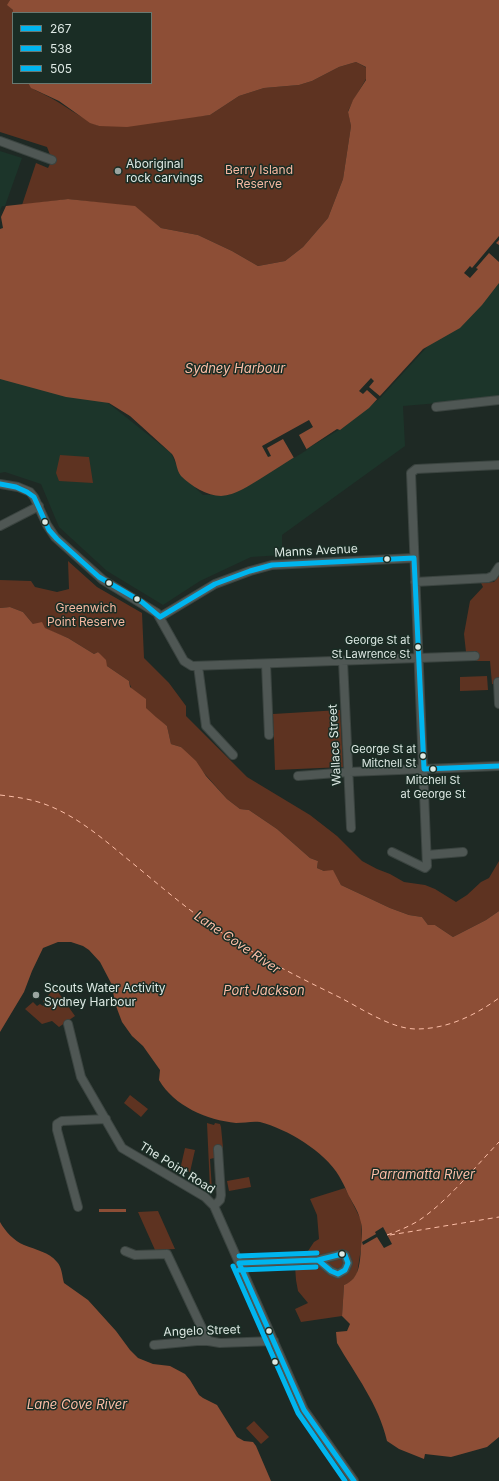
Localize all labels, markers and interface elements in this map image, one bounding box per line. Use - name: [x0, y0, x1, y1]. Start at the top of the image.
- legend: [12, 12, 152, 84]
- text: 267: [50, 21, 72, 36]
- text: 538: [50, 41, 72, 56]
- text: 505: [50, 61, 72, 76]
- place label: Aboriginal rock carvings: [126, 157, 203, 185]
- park label: Berry Island Reserve: [225, 163, 293, 191]
- marker: Aboriginal rock carvings: [113, 166, 123, 176]
- water label: Sydney Harbour: [185, 361, 285, 377]
- unlabelled marker: [40, 517, 50, 527]
- street label: Manns Avenue: [274, 542, 358, 560]
- unlabelled marker: [382, 554, 392, 564]
- unlabelled marker: [104, 578, 114, 588]
- unlabelled marker: [132, 594, 142, 604]
- park label: Greenwich Point Reserve: [47, 601, 125, 629]
- place label: George St at St Lawrence St: [332, 634, 410, 660]
- marker: George St at St Lawrence St: [413, 642, 423, 652]
- street label: Wallace Street: [326, 704, 344, 786]
- place label: George St at Mitchell St: [351, 743, 416, 769]
- marker: George St at Mitchell St: [418, 751, 428, 761]
- marker: Mitchell St at George St: [428, 764, 438, 774]
- place label: Mitchell St at George St: [401, 774, 465, 800]
- water label: Lane Cove River: [191, 908, 283, 978]
- place label: Scouts Water Activity Sydney Harbour: [44, 981, 166, 1009]
- water label: Port Jackson: [223, 983, 305, 999]
- marker: Scouts Water Activity Sydney Harbour: [31, 990, 41, 1000]
- street label: The Point Road: [137, 1139, 217, 1197]
- water label: Parramatta River: [371, 1167, 475, 1183]
- unlabelled marker: [337, 1249, 347, 1259]
- street label: Angelo Street: [163, 1322, 241, 1340]
- unlabelled marker: [264, 1326, 274, 1336]
- unlabelled marker: [270, 1357, 280, 1367]
- water label: Lane Cove River: [27, 1397, 127, 1413]

